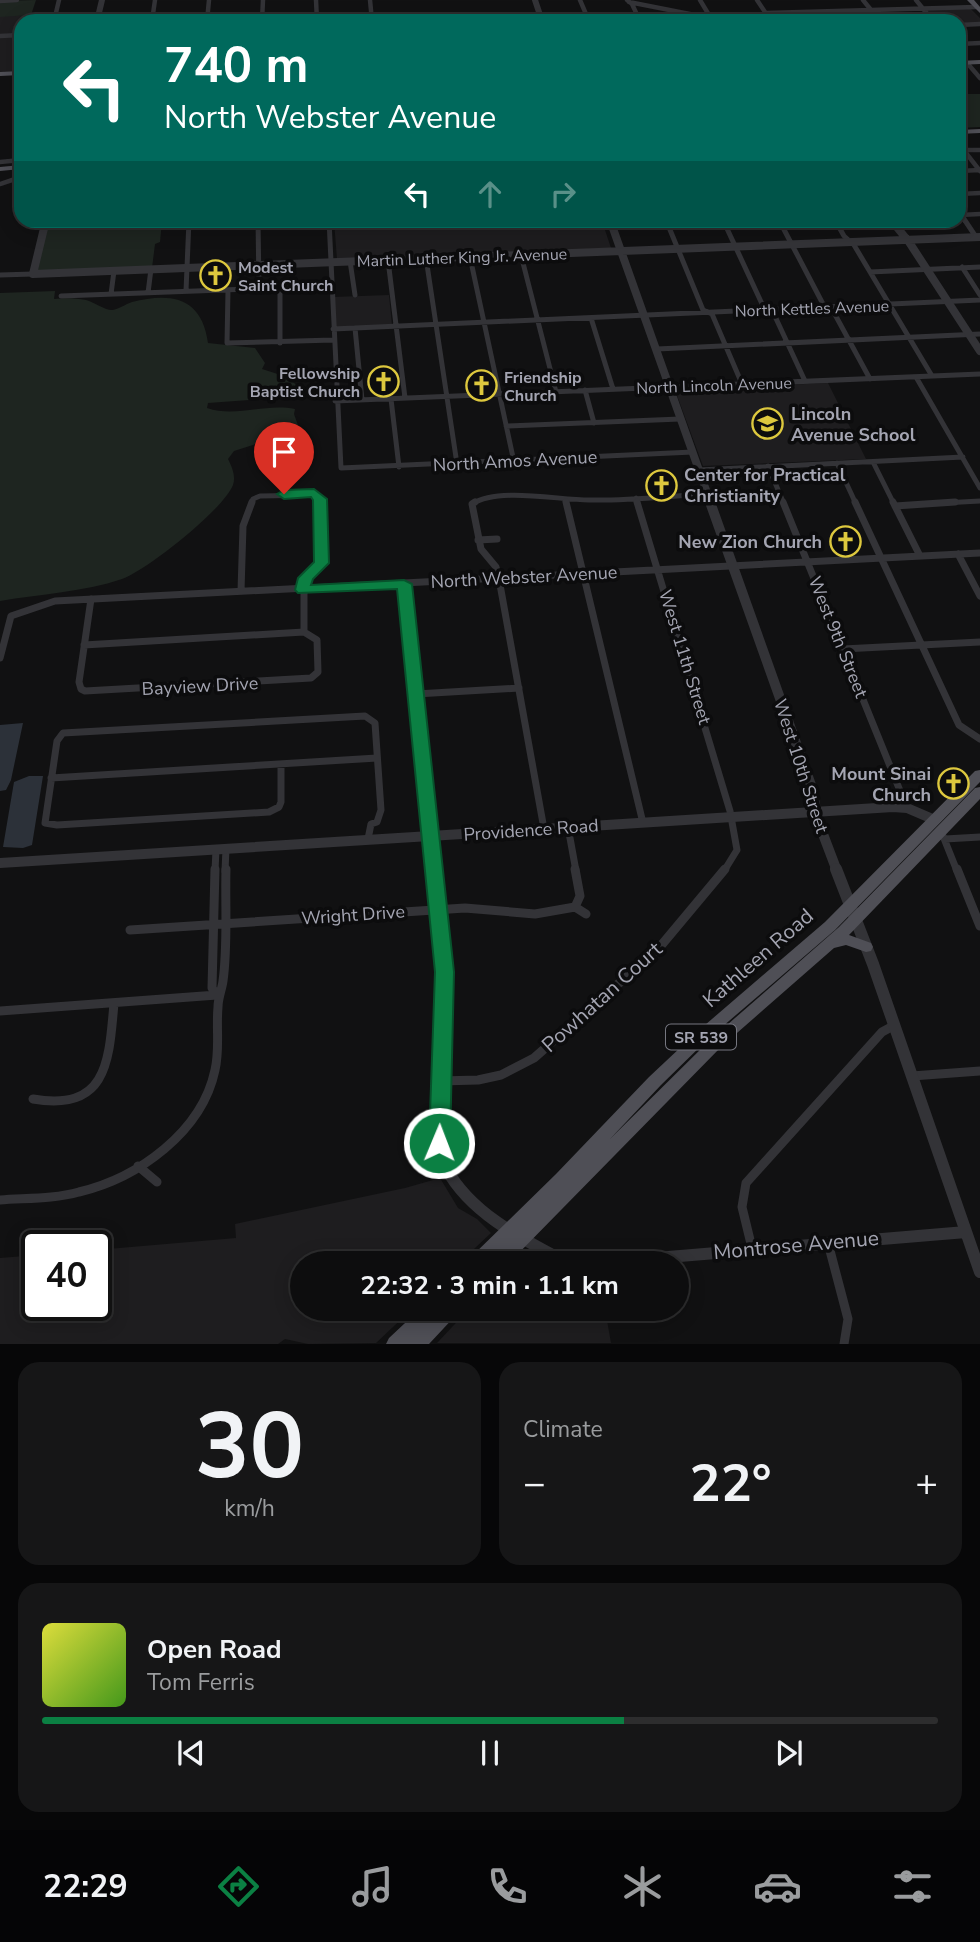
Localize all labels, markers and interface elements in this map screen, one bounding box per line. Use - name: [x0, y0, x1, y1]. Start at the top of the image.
- text: 740 m: [164, 32, 308, 99]
- icon: left: [49, 42, 140, 133]
- text: North Webster Avenue: [164, 96, 496, 139]
- icon: left: [398, 175, 436, 213]
- icon: ahead: [471, 175, 509, 213]
- icon: right: [544, 175, 582, 213]
- street label: Martin Luther King Jr. Avenue: [356, 243, 568, 273]
- place label: Modest Saint Church: [238, 257, 333, 297]
- church icon: Modest Saint Church: [198, 259, 232, 293]
- street label: North Kettles Avenue: [734, 295, 890, 323]
- place label: Fellowship Baptist Church: [250, 363, 360, 403]
- church icon: Fellowship Baptist Church: [366, 365, 400, 399]
- place label: Friendship Church: [504, 367, 582, 407]
- church icon: Friendship Church: [464, 369, 498, 403]
- street label: North Lincoln Avenue: [636, 372, 792, 400]
- place label: Lincoln Avenue School: [791, 402, 916, 447]
- school or university icon: Lincoln Avenue School: [751, 407, 785, 441]
- pin: [254, 422, 314, 494]
- icon: arrive: [265, 433, 303, 471]
- street label: North Amos Avenue: [432, 445, 598, 477]
- place label: Center for Practical Christianity: [684, 463, 846, 508]
- church icon: Center for Practical Christianity: [644, 468, 678, 502]
- church icon: New Zion Church: [828, 525, 862, 559]
- place label: New Zion Church: [678, 530, 822, 554]
- street label: North Webster Avenue: [430, 560, 618, 594]
- street label: West 9th Street: [803, 573, 874, 702]
- street label: West 11th Street: [653, 587, 717, 728]
- street label: Bayview Drive: [141, 671, 259, 701]
- street label: West 10th Street: [768, 696, 834, 837]
- place label: Mount Sinai Church: [831, 762, 931, 807]
- church icon: Mount Sinai Church: [937, 767, 971, 801]
- street label: Providence Road: [463, 813, 599, 847]
- street label: Wright Drive: [300, 899, 406, 931]
- street label: Kathleen Road: [697, 902, 819, 1014]
- street label: Powhatan Court: [536, 935, 669, 1059]
- road number: SR 539: [666, 1024, 736, 1050]
- position arrow: [402, 1106, 476, 1180]
- street label: Montrose Avenue: [712, 1224, 880, 1266]
- speed limit sign: 40: [21, 1230, 112, 1321]
- text: 22:32 · 3 min · 1.1 km: [360, 1268, 619, 1303]
- text: 30: [195, 1385, 304, 1509]
- text: Climate: [523, 1414, 603, 1445]
- text: 22°: [689, 1448, 772, 1519]
- text: −: [523, 1458, 546, 1509]
- text: +: [915, 1458, 938, 1509]
- text: km/h: [224, 1493, 275, 1524]
- text: Open Road: [147, 1632, 282, 1667]
- text: Tom Ferris: [147, 1667, 255, 1698]
- icon: previous: [172, 1734, 210, 1772]
- icon: pause: [471, 1734, 509, 1772]
- icon: next: [770, 1734, 808, 1772]
- icon: directions: [214, 1862, 263, 1911]
- icon: music: [348, 1862, 397, 1911]
- icon: phone: [483, 1862, 532, 1911]
- icon: climate: [618, 1862, 667, 1911]
- icon: car: [753, 1862, 802, 1911]
- icon: filters: [888, 1862, 937, 1911]
- text: 22:29: [43, 1865, 128, 1908]

